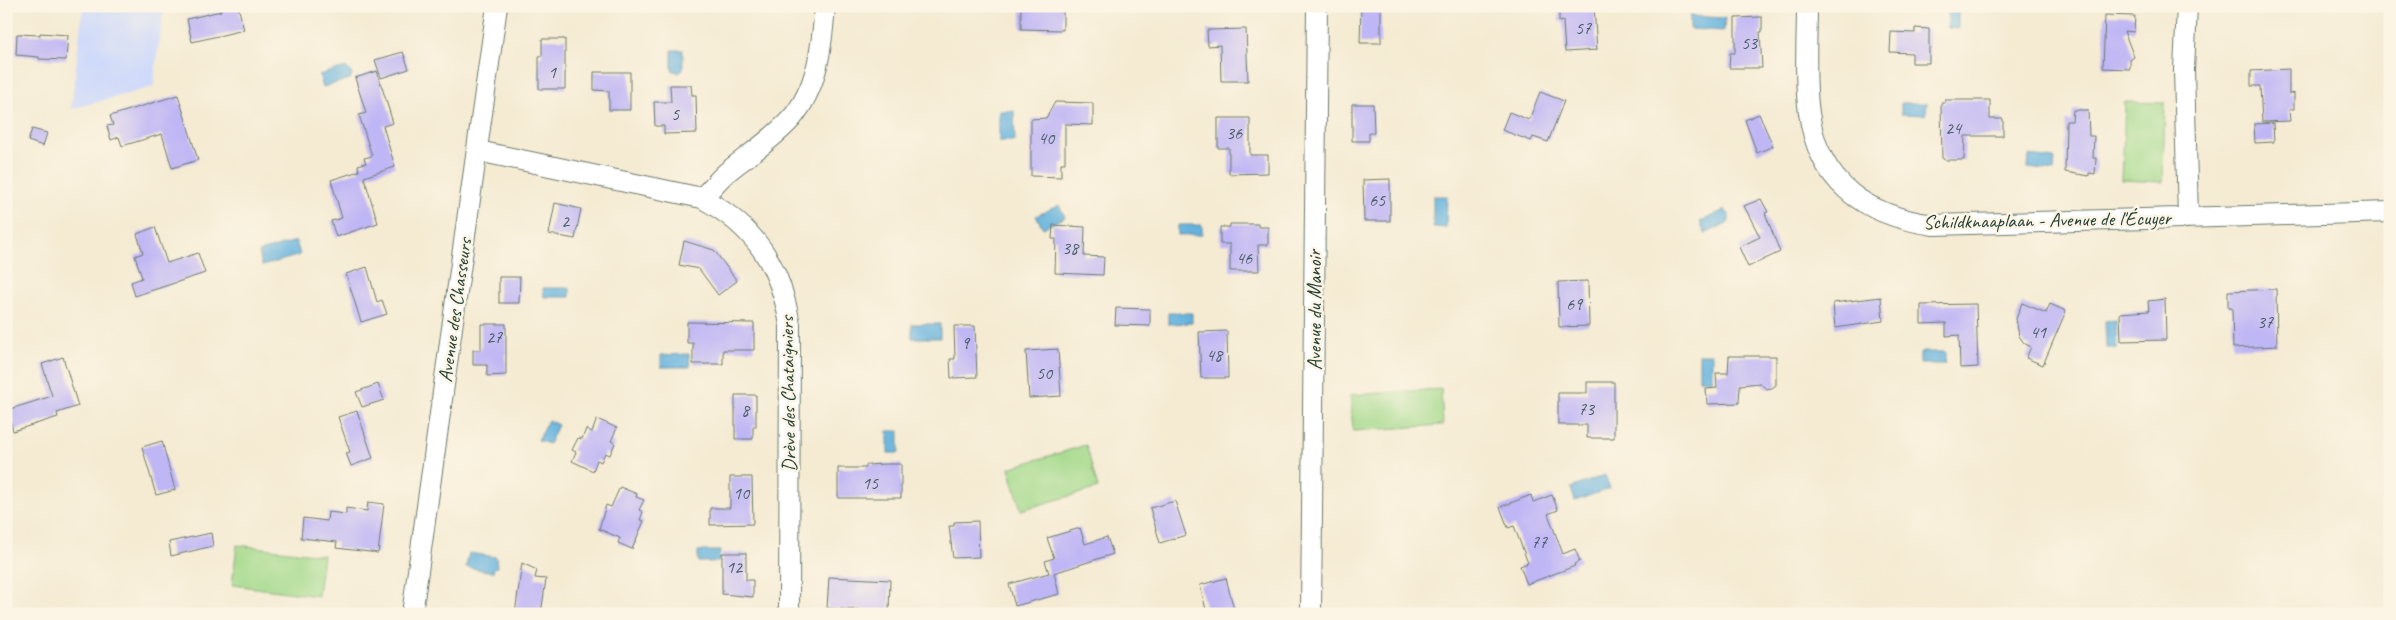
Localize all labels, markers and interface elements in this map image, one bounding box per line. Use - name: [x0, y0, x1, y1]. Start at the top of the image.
- house number: 57: [1575, 17, 1592, 39]
- house number: 53: [1741, 32, 1759, 54]
- house number: 1: [548, 61, 557, 83]
- house number: 5: [671, 103, 680, 125]
- house number: 24: [1945, 117, 1963, 139]
- house number: 36: [1226, 122, 1243, 144]
- house number: 40: [1038, 127, 1056, 149]
- house number: 65: [1369, 189, 1386, 211]
- street label: Schildknaaplaan - Avenue de l'Écuyer: [1923, 205, 2173, 235]
- house number: 2: [561, 210, 571, 232]
- street label: Avenue des Chasseurs: [433, 234, 478, 383]
- house number: 38: [1062, 237, 1080, 259]
- house number: 46: [1236, 247, 1253, 269]
- street label: Avenue du Manoir: [1302, 248, 1327, 370]
- house number: 69: [1566, 293, 1584, 315]
- house number: 37: [2257, 311, 2274, 333]
- street label: Drève des Chataigniers: [774, 314, 802, 472]
- house number: 41: [2030, 321, 2047, 343]
- house number: 27: [486, 326, 503, 348]
- house number: 9: [961, 332, 971, 354]
- house number: 48: [1206, 344, 1224, 366]
- house number: 50: [1036, 362, 1054, 384]
- house number: 73: [1578, 398, 1596, 420]
- house number: 8: [741, 399, 751, 421]
- house number: 15: [862, 472, 879, 494]
- house number: 10: [733, 482, 751, 504]
- house number: 77: [1531, 531, 1548, 553]
- house number: 12: [726, 556, 744, 578]

